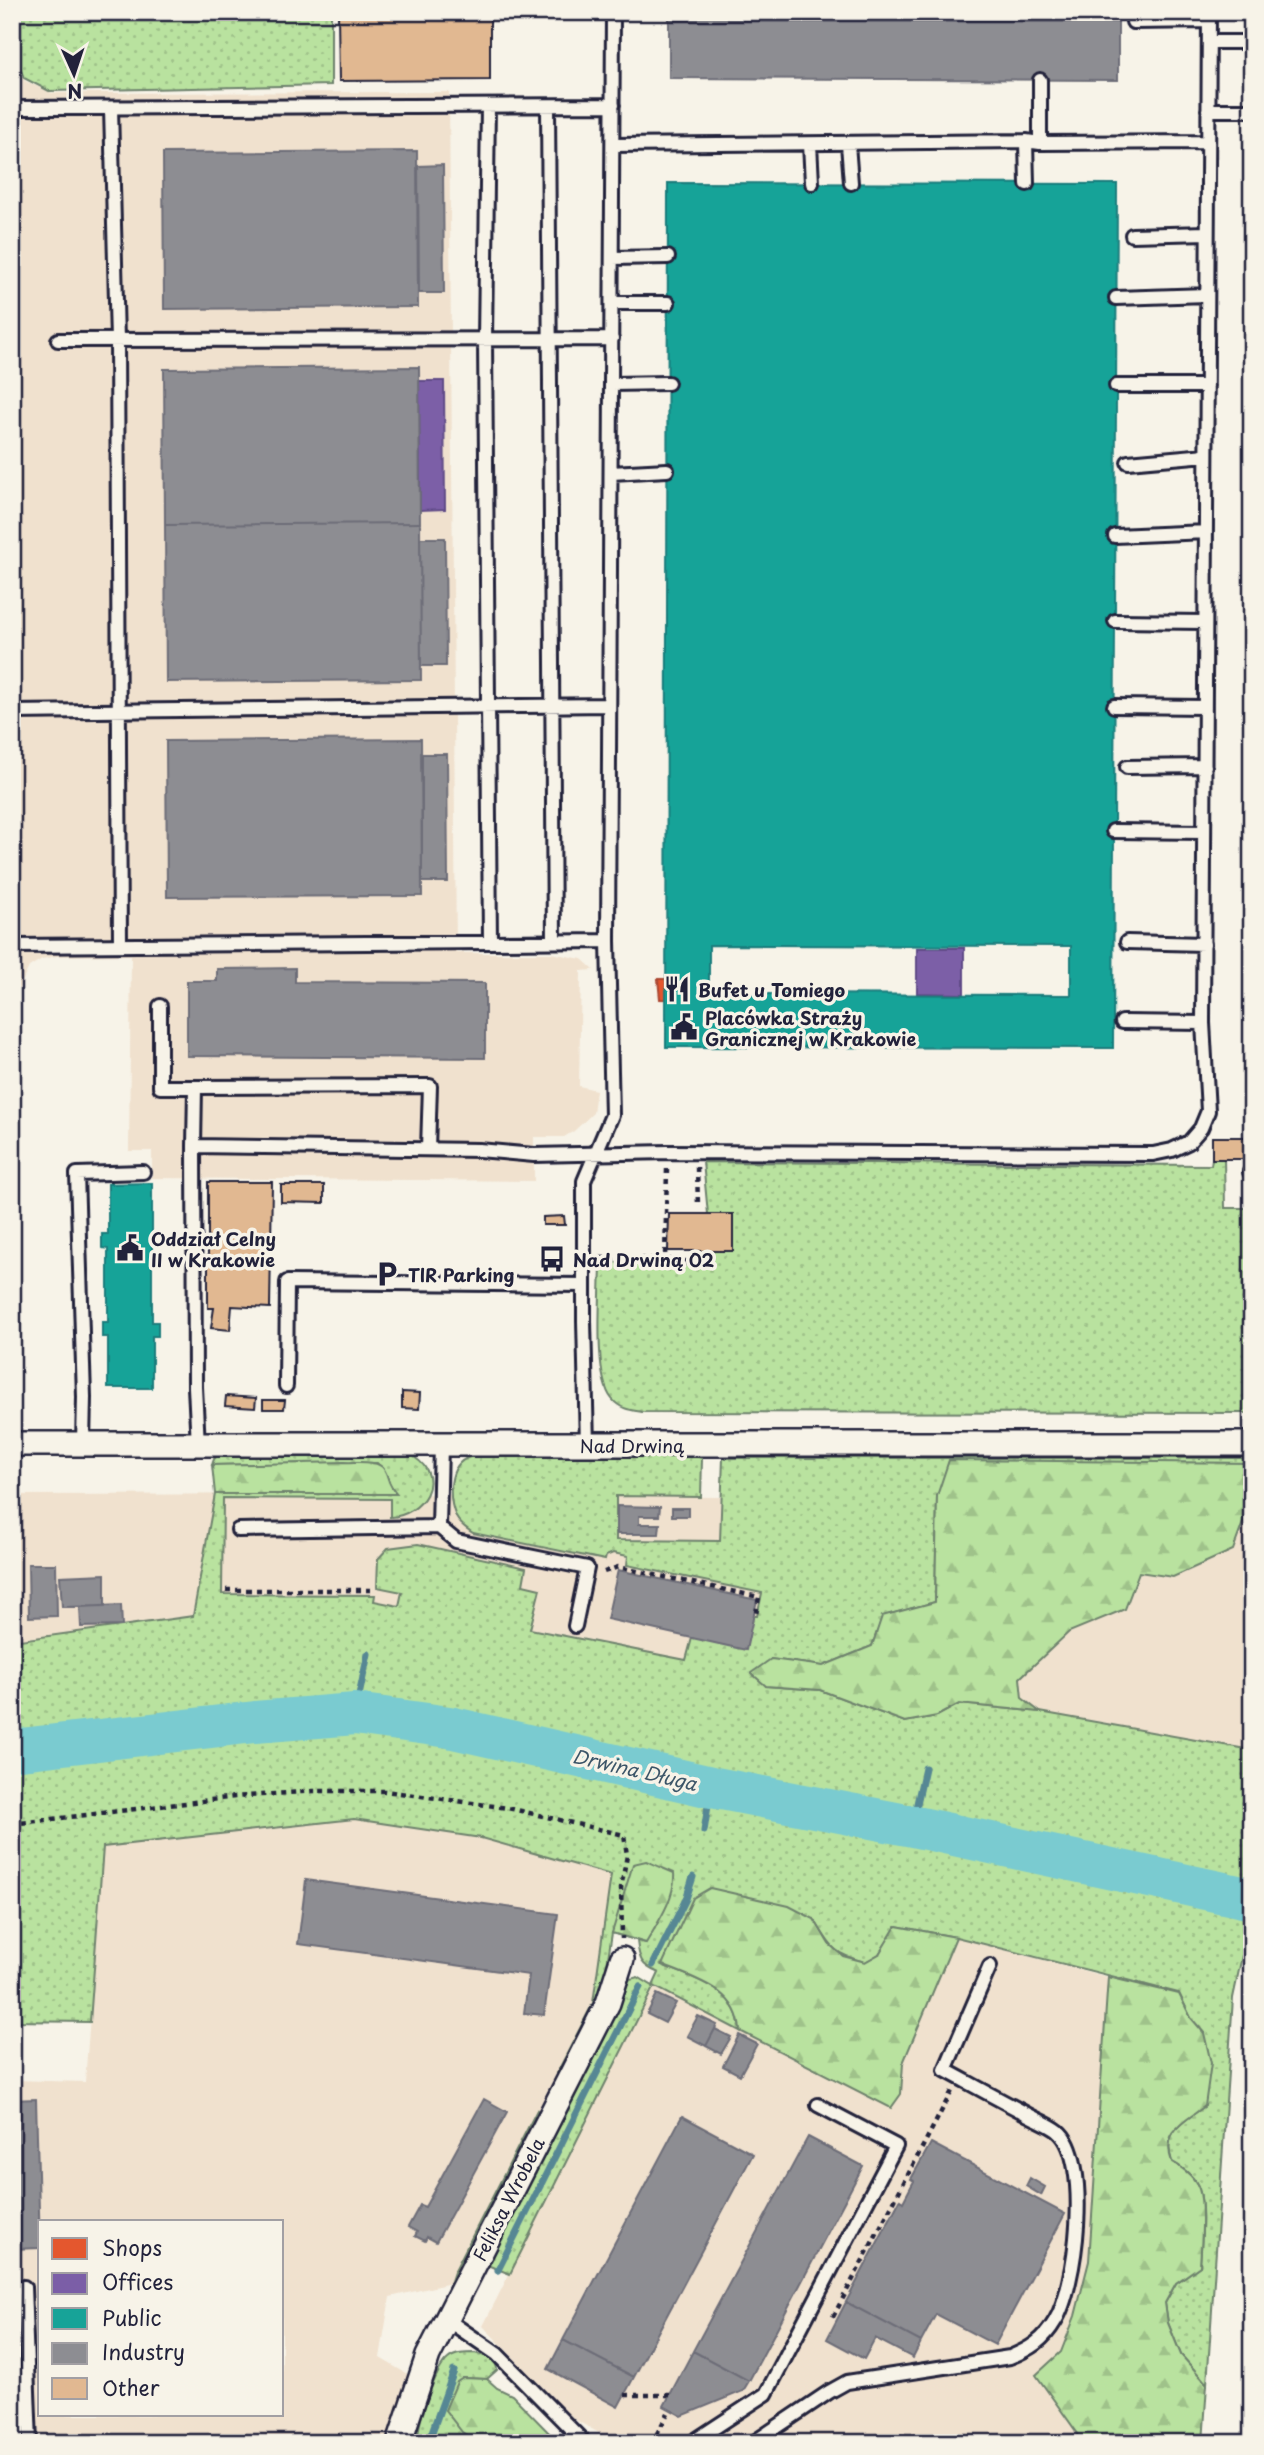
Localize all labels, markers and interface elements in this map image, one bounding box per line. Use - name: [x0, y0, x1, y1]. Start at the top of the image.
- north arrow: [38, 38, 108, 108]
- text: N: [67, 78, 83, 106]
- restaurant icon: Bufet u Tomiego: [662, 974, 692, 1004]
- place label: Bufet u Tomiego: [698, 976, 845, 1003]
- place label: Placówka Straży Granicznej w Krakowie: [705, 1004, 916, 1052]
- public building icon: Placówka Straży Granicznej w Krakowie: [669, 1012, 699, 1042]
- place label: Oddział Celny II w Krakowie: [151, 1225, 276, 1273]
- public building icon: Oddział Celny II w Krakowie: [115, 1233, 145, 1263]
- bus stop icon: Nad Drwiną 02: [537, 1244, 567, 1274]
- place label: Nad Drwiną 02: [573, 1246, 715, 1273]
- parking icon: TIR Parking: [372, 1259, 402, 1289]
- place label: TIR Parking: [408, 1261, 514, 1288]
- street label: Nad Drwiną: [580, 1432, 685, 1459]
- water label: Drwina Długa: [570, 1741, 701, 1797]
- street label: Feliksa Wrobela: [465, 2132, 551, 2266]
- legend: [38, 2220, 284, 2416]
- text: Shops: [102, 2231, 162, 2263]
- text: Offices: [102, 2265, 173, 2297]
- text: Public: [102, 2301, 162, 2333]
- text: Industry: [102, 2335, 185, 2367]
- text: Other: [102, 2371, 160, 2403]

